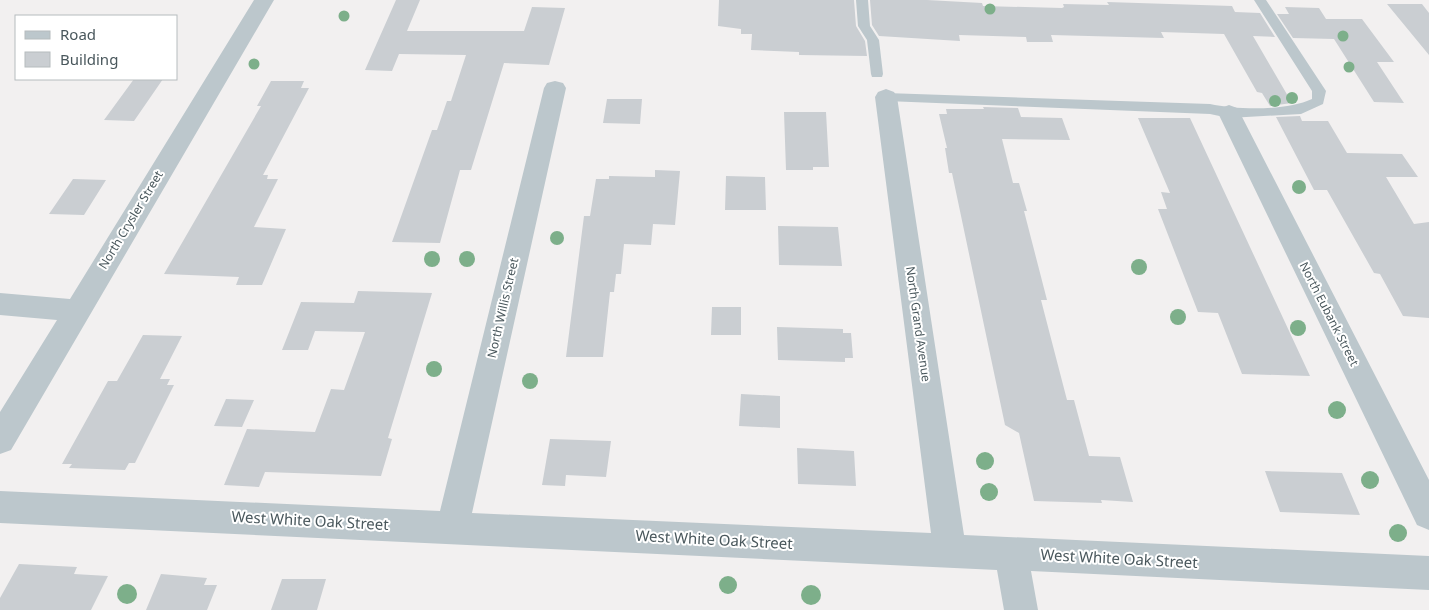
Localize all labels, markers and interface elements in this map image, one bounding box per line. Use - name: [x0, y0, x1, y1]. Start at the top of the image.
- legend: [15, 15, 178, 80]
- text: Road: [60, 24, 96, 44]
- text: Building: [60, 49, 118, 69]
- street label: North Crysler Street: [94, 167, 167, 272]
- street label: North Willis Street: [483, 256, 522, 360]
- street label: North Eubank Street: [1296, 259, 1363, 369]
- street label: North Grand Avenue: [902, 265, 935, 383]
- street label: West White Oak Street: [231, 506, 390, 534]
- street label: West White Oak Street: [635, 525, 794, 553]
- street label: West White Oak Street: [1040, 544, 1199, 572]

